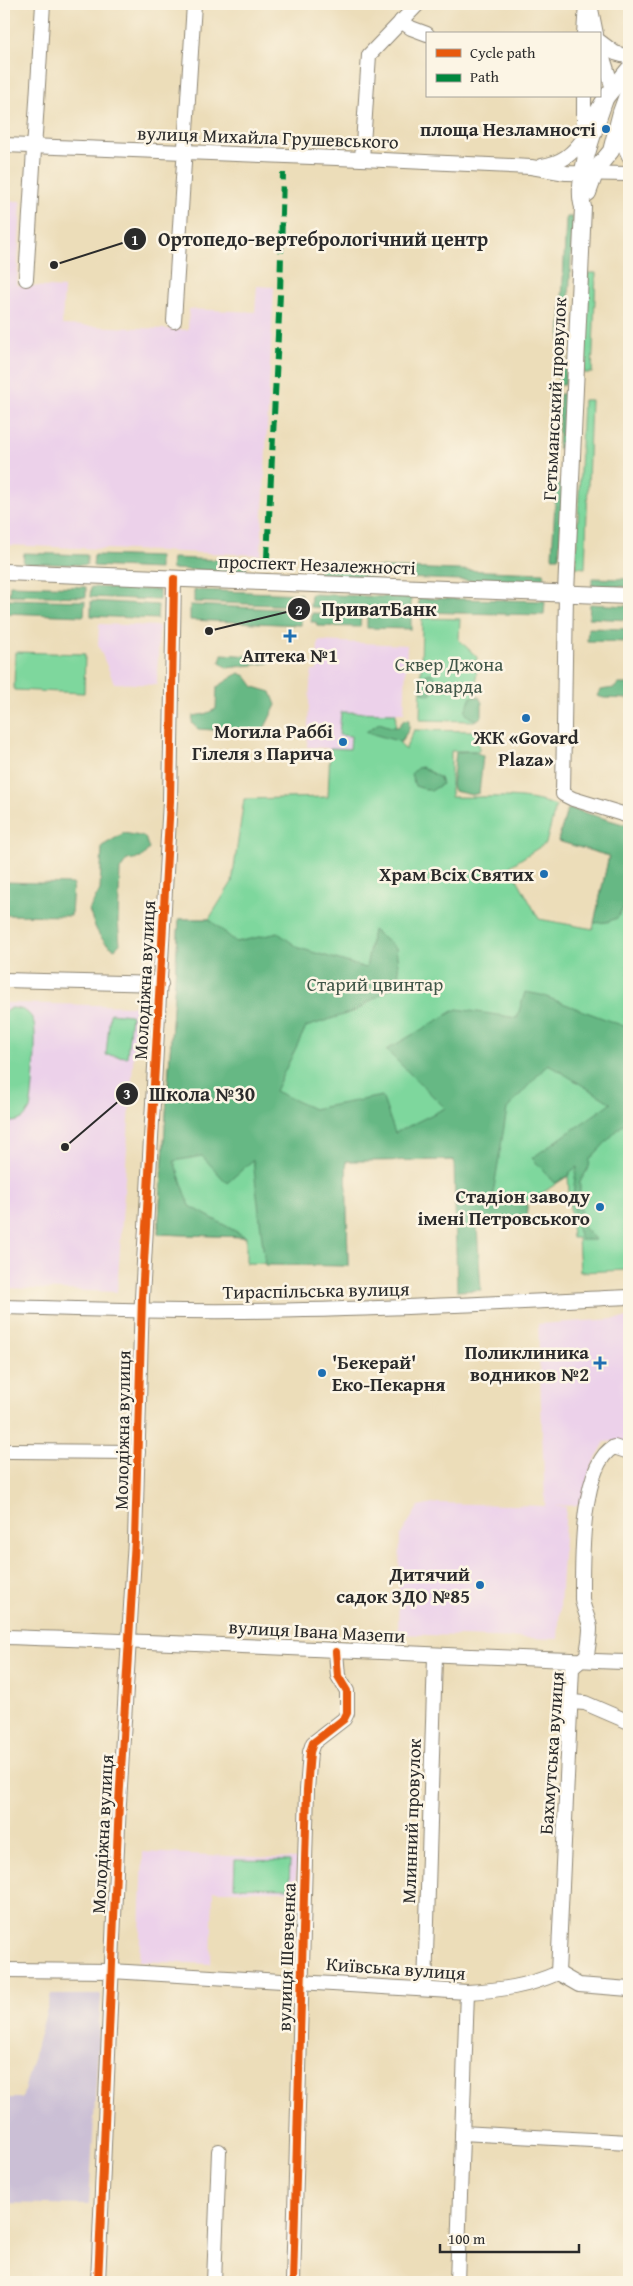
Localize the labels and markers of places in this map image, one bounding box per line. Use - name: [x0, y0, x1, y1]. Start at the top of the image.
- place label: площа Незламності: [420, 115, 596, 143]
- marker: площа Незламності: [600, 123, 612, 135]
- callout: Ортопедо-вертебрологічний центр: [123, 222, 498, 257]
- callout: ПриватБанк: [286, 592, 446, 627]
- marker: Аптека №1: [284, 630, 296, 642]
- place label: Аптека №1: [242, 641, 338, 669]
- marker: ЖК «Govard Plaza»: [520, 712, 532, 724]
- place label: Могила Раббі Гілеля з Парича: [192, 717, 333, 767]
- place label: ЖК «Govard Plaza»: [472, 723, 579, 773]
- marker: Могила Раббі Гілеля з Парича: [337, 736, 349, 748]
- place label: Храм Всіх Святих: [379, 860, 534, 888]
- marker: Храм Всіх Святих: [538, 868, 550, 880]
- callout: Школа №30: [114, 1076, 265, 1111]
- place label: Стадіон заводу імені Петровського: [417, 1182, 590, 1232]
- marker: Стадіон заводу імені Петровського: [594, 1201, 606, 1213]
- place label: Поликлиника водников №2: [465, 1338, 589, 1388]
- place label: 'Бекерай' Еко-Пекарня: [332, 1348, 445, 1398]
- marker: Поликлиника водников №2: [593, 1356, 607, 1370]
- marker: 'Бекерай' Еко-Пекарня: [316, 1367, 328, 1379]
- place label: Дитячий садок ЗДО №85: [336, 1560, 470, 1610]
- marker: Дитячий садок ЗДО №85: [474, 1579, 486, 1591]

